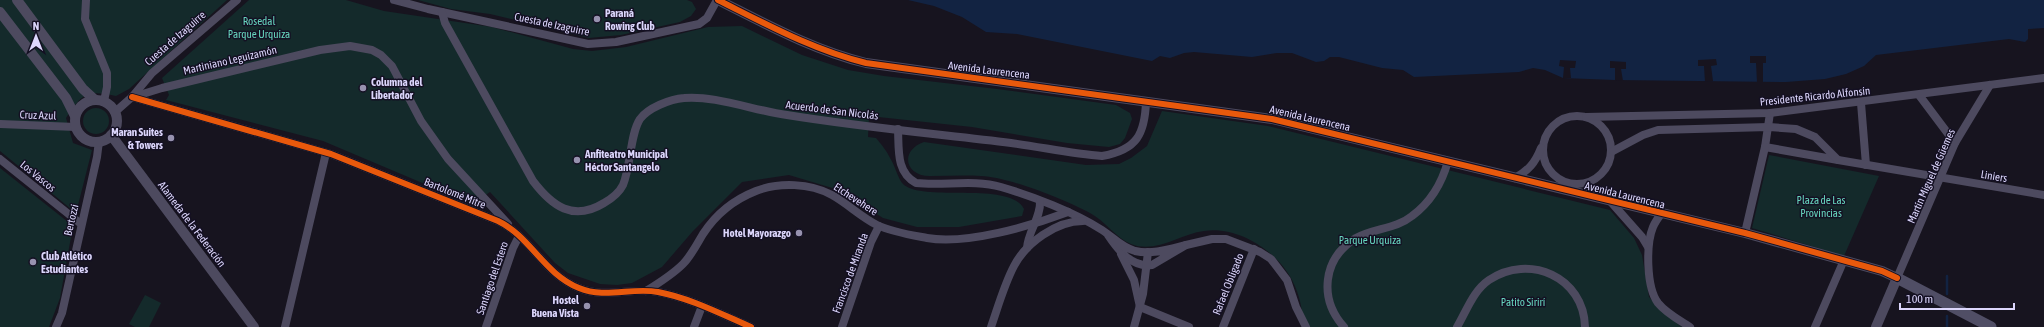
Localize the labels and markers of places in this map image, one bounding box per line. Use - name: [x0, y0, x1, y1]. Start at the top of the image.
- place label: Paraná Rowing Club: [605, 7, 655, 32]
- marker: Paraná Rowing Club: [592, 14, 602, 24]
- place label: Columna del Libertador: [371, 76, 423, 101]
- marker: Columna del Libertador: [358, 83, 368, 93]
- place label: Maran Suites & Towers: [111, 126, 163, 151]
- marker: Maran Suites & Towers: [166, 133, 176, 143]
- place label: Anfiteatro Municipal Héctor Santangelo: [584, 148, 669, 173]
- marker: Anfiteatro Municipal Héctor Santangelo: [572, 155, 582, 165]
- place label: Hotel Mayorazgo: [723, 227, 791, 239]
- marker: Hotel Mayorazgo: [794, 228, 804, 238]
- place label: Club Atlético Estudiantes: [41, 250, 92, 275]
- marker: Club Atlético Estudiantes: [28, 257, 38, 267]
- place label: Hostel Buena Vista: [531, 294, 580, 319]
- marker: Hostel Buena Vista: [582, 301, 592, 311]

